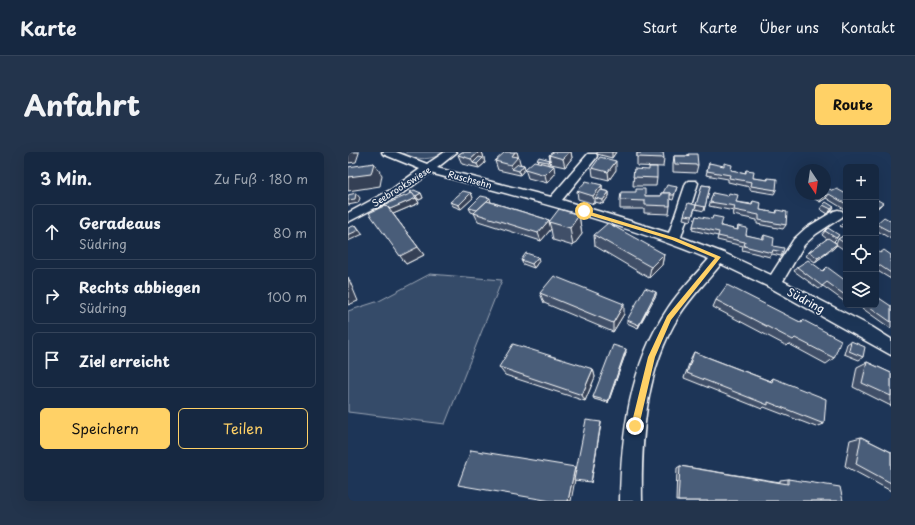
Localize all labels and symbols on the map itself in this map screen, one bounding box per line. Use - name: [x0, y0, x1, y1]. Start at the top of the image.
- street label: Seebrookswiese: [369, 162, 433, 210]
- north arrow: [795, 164, 831, 200]
- street label: Ruschsehn: [447, 166, 494, 192]
- route start: [575, 202, 593, 220]
- street label: Südring: [784, 283, 828, 317]
- route end: [626, 417, 644, 435]

